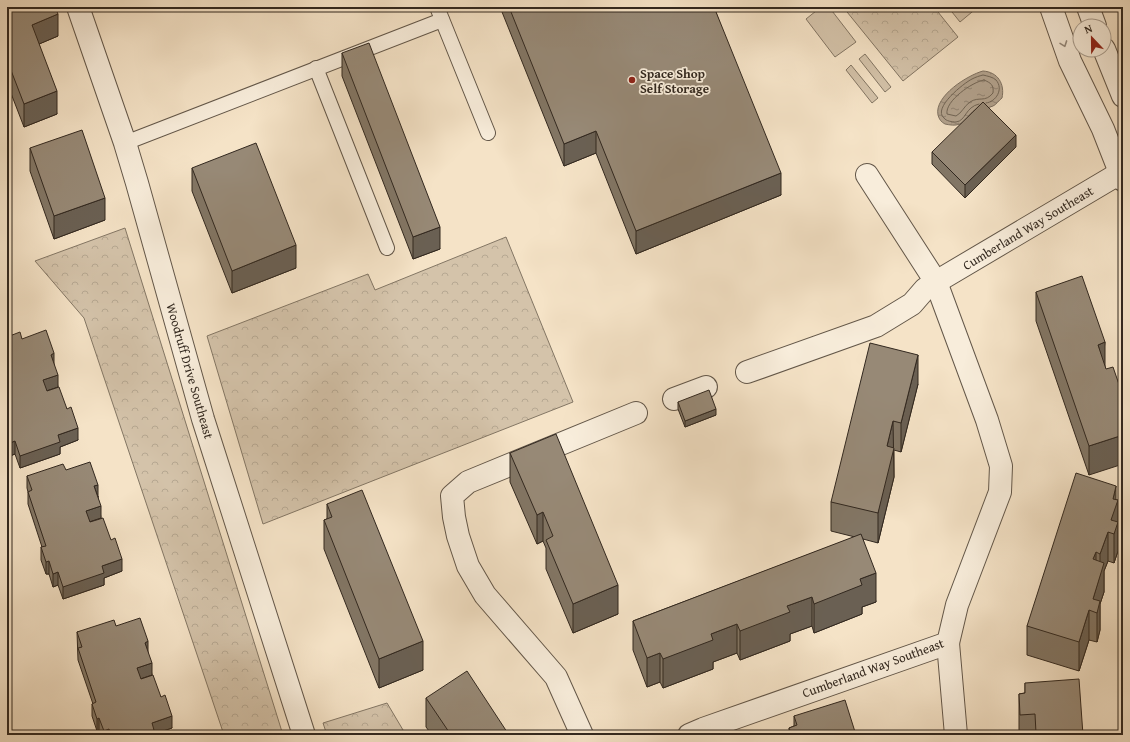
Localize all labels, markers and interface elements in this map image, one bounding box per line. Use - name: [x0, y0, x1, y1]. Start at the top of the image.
- north arrow: [1072, 18, 1112, 58]
- text: N: [1082, 20, 1095, 38]
- one-way arrow: [1059, 40, 1068, 47]
- place label: Space Shop Self Storage: [640, 64, 709, 98]
- marker: Space Shop Self Storage: [627, 75, 637, 85]
- street label: Cumberland Way Southeast: [959, 181, 1097, 275]
- street label: Woodruff Drive Southeast: [162, 301, 219, 441]
- street label: Cumberland Way Southeast: [799, 633, 947, 703]

